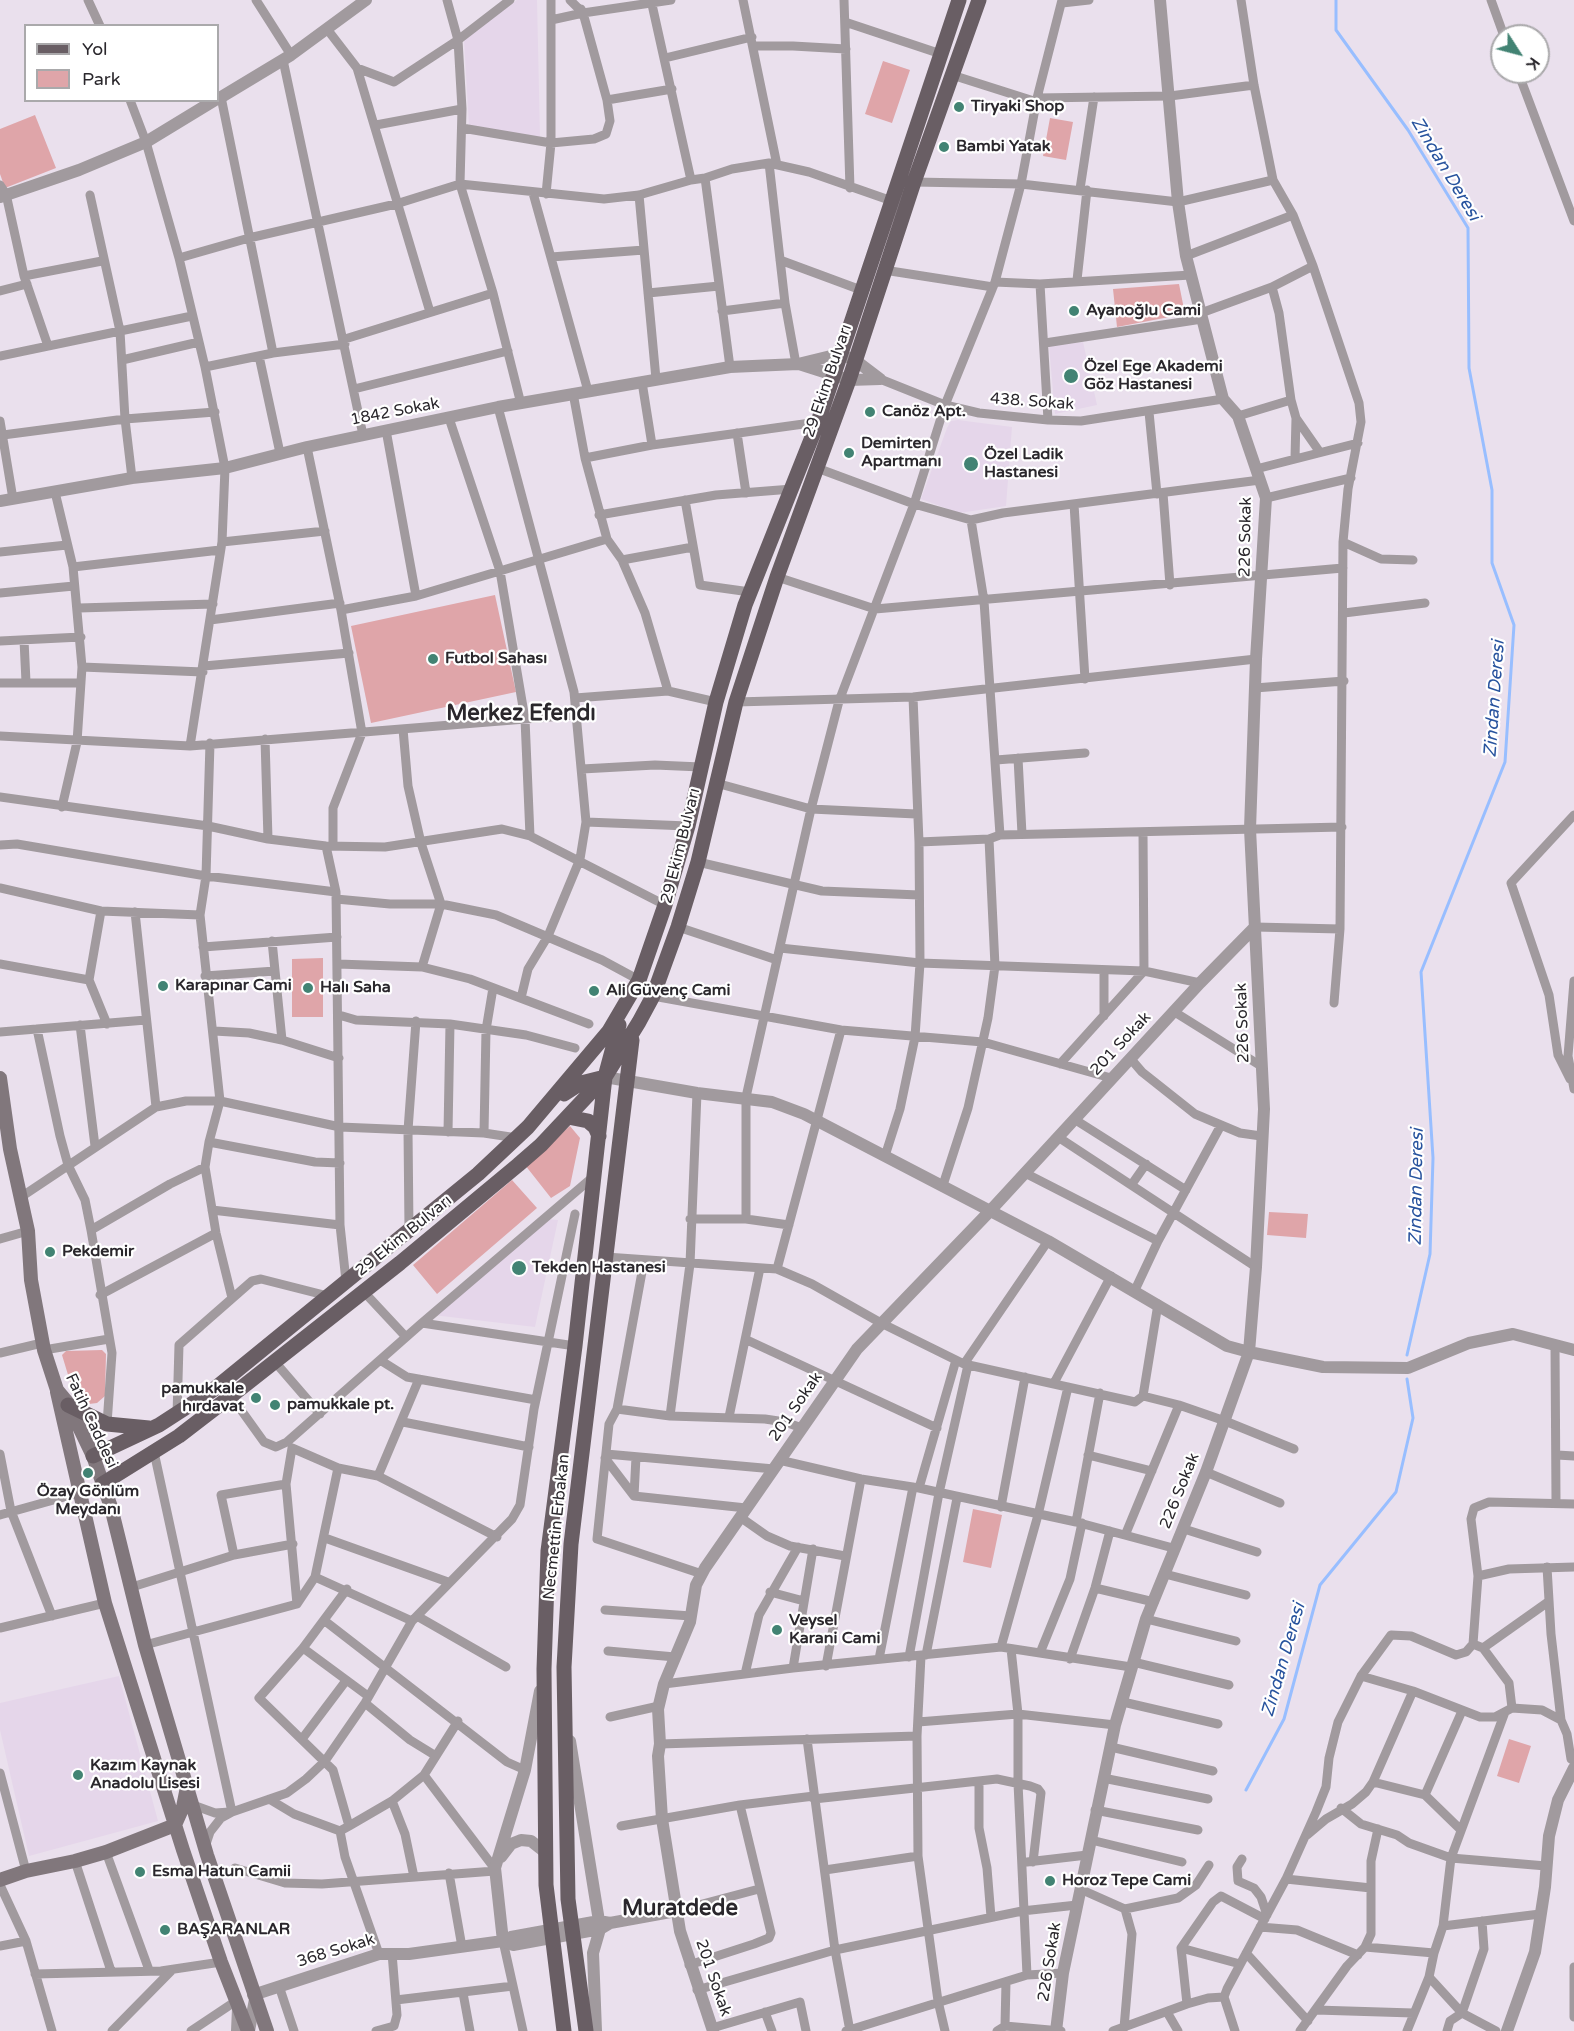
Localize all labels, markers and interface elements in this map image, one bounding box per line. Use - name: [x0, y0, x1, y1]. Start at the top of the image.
- legend: [24, 24, 219, 102]
- north arrow: [1490, 24, 1550, 84]
- text: Yol: [82, 38, 108, 60]
- text: K: [1522, 53, 1544, 74]
- text: Park: [82, 68, 120, 90]
- place label: Tiryaki Shop: [971, 97, 1064, 117]
- marker: Tiryaki Shop: [952, 100, 966, 114]
- water label: Zindan Deresi: [1406, 113, 1484, 225]
- place label: Bambi Yatak: [956, 137, 1051, 157]
- marker: Bambi Yatak: [937, 140, 951, 154]
- place label: Ayanoğlu Cami: [1086, 301, 1201, 321]
- marker: Ayanoğlu Cami: [1067, 304, 1081, 318]
- street label: 29 Ekim Bulvarı: [800, 322, 856, 440]
- place label: Özel Ege Akademi Göz Hastanesi: [1084, 357, 1223, 395]
- marker: Özel Ege Akademi Göz Hastanesi: [1062, 367, 1080, 385]
- street label: 438. Sokak: [989, 389, 1075, 415]
- street label: 1842 Sokak: [349, 394, 441, 430]
- place label: Canöz Apt.: [882, 402, 966, 422]
- marker: Canöz Apt.: [863, 405, 877, 419]
- place label: Demirten Apartmanı: [861, 434, 942, 472]
- place label: Özel Ladik Hastanesi: [984, 445, 1063, 483]
- marker: Demirten Apartmanı: [842, 446, 856, 460]
- marker: Özel Ladik Hastanesi: [962, 455, 980, 473]
- street label: 226 Sokak: [1236, 497, 1256, 577]
- water label: Zindan Deresi: [1480, 640, 1510, 758]
- place label: Futbol Sahası: [445, 649, 547, 669]
- marker: Futbol Sahası: [426, 652, 440, 666]
- district label: Merkez Efendı: [446, 701, 596, 727]
- street label: 29 Ekim Bulvarı: [657, 786, 705, 906]
- place label: Karapınar Cami: [175, 976, 292, 996]
- place label: Halı Saha: [320, 978, 391, 998]
- marker: Karapınar Cami: [156, 979, 170, 993]
- marker: Halı Saha: [301, 981, 315, 995]
- place label: Ali Güvenç Cami: [606, 981, 730, 1001]
- street label: 226 Sokak: [1232, 983, 1254, 1063]
- marker: Ali Güvenç Cami: [587, 984, 601, 998]
- street label: 201 Sokak: [1087, 1008, 1155, 1080]
- water label: Zindan Deresi: [1405, 1128, 1429, 1246]
- street label: 29 Ekim Bulvarı: [352, 1191, 456, 1281]
- place label: Pekdemir: [62, 1242, 134, 1262]
- marker: Pekdemir: [43, 1245, 57, 1259]
- place label: Tekden Hastanesi: [532, 1258, 666, 1278]
- marker: Tekden Hastanesi: [510, 1259, 528, 1277]
- street label: 201 Sokak: [765, 1369, 827, 1445]
- street label: Fatih Caddesi: [61, 1371, 121, 1471]
- place label: pamukkale hırdavat: [161, 1379, 244, 1417]
- marker: pamukkale hırdavat: [249, 1391, 263, 1405]
- place label: pamukkale pt.: [287, 1395, 394, 1415]
- marker: pamukkale pt.: [268, 1398, 282, 1412]
- street label: 226 Sokak: [1156, 1450, 1204, 1532]
- street label: Necmettin Erbakan: [540, 1453, 574, 1601]
- marker: Özay Gönlüm Meydanı: [81, 1466, 95, 1480]
- place label: Özay Gönlüm Meydanı: [37, 1482, 139, 1520]
- water label: Zindan Deresi: [1257, 1601, 1311, 1719]
- place label: Veysel Karani Cami: [789, 1611, 881, 1649]
- marker: Veysel Karani Cami: [770, 1623, 784, 1637]
- place label: Kazım Kaynak Anadolu Lisesi: [90, 1756, 200, 1794]
- marker: Kazım Kaynak Anadolu Lisesi: [71, 1768, 85, 1782]
- place label: Esma Hatun Camii: [152, 1862, 291, 1882]
- marker: Esma Hatun Camii: [133, 1865, 147, 1879]
- place label: Horoz Tepe Cami: [1062, 1871, 1191, 1891]
- marker: Horoz Tepe Cami: [1043, 1874, 1057, 1888]
- district label: Muratdede: [622, 1896, 738, 1922]
- place label: BAŞARANLAR: [177, 1920, 290, 1940]
- street label: 226 Sokak: [1034, 1921, 1066, 2003]
- marker: BAŞARANLAR: [158, 1923, 172, 1937]
- street label: 368 Sokak: [295, 1930, 377, 1972]
- street label: 201 Sokak: [691, 1937, 735, 2019]

